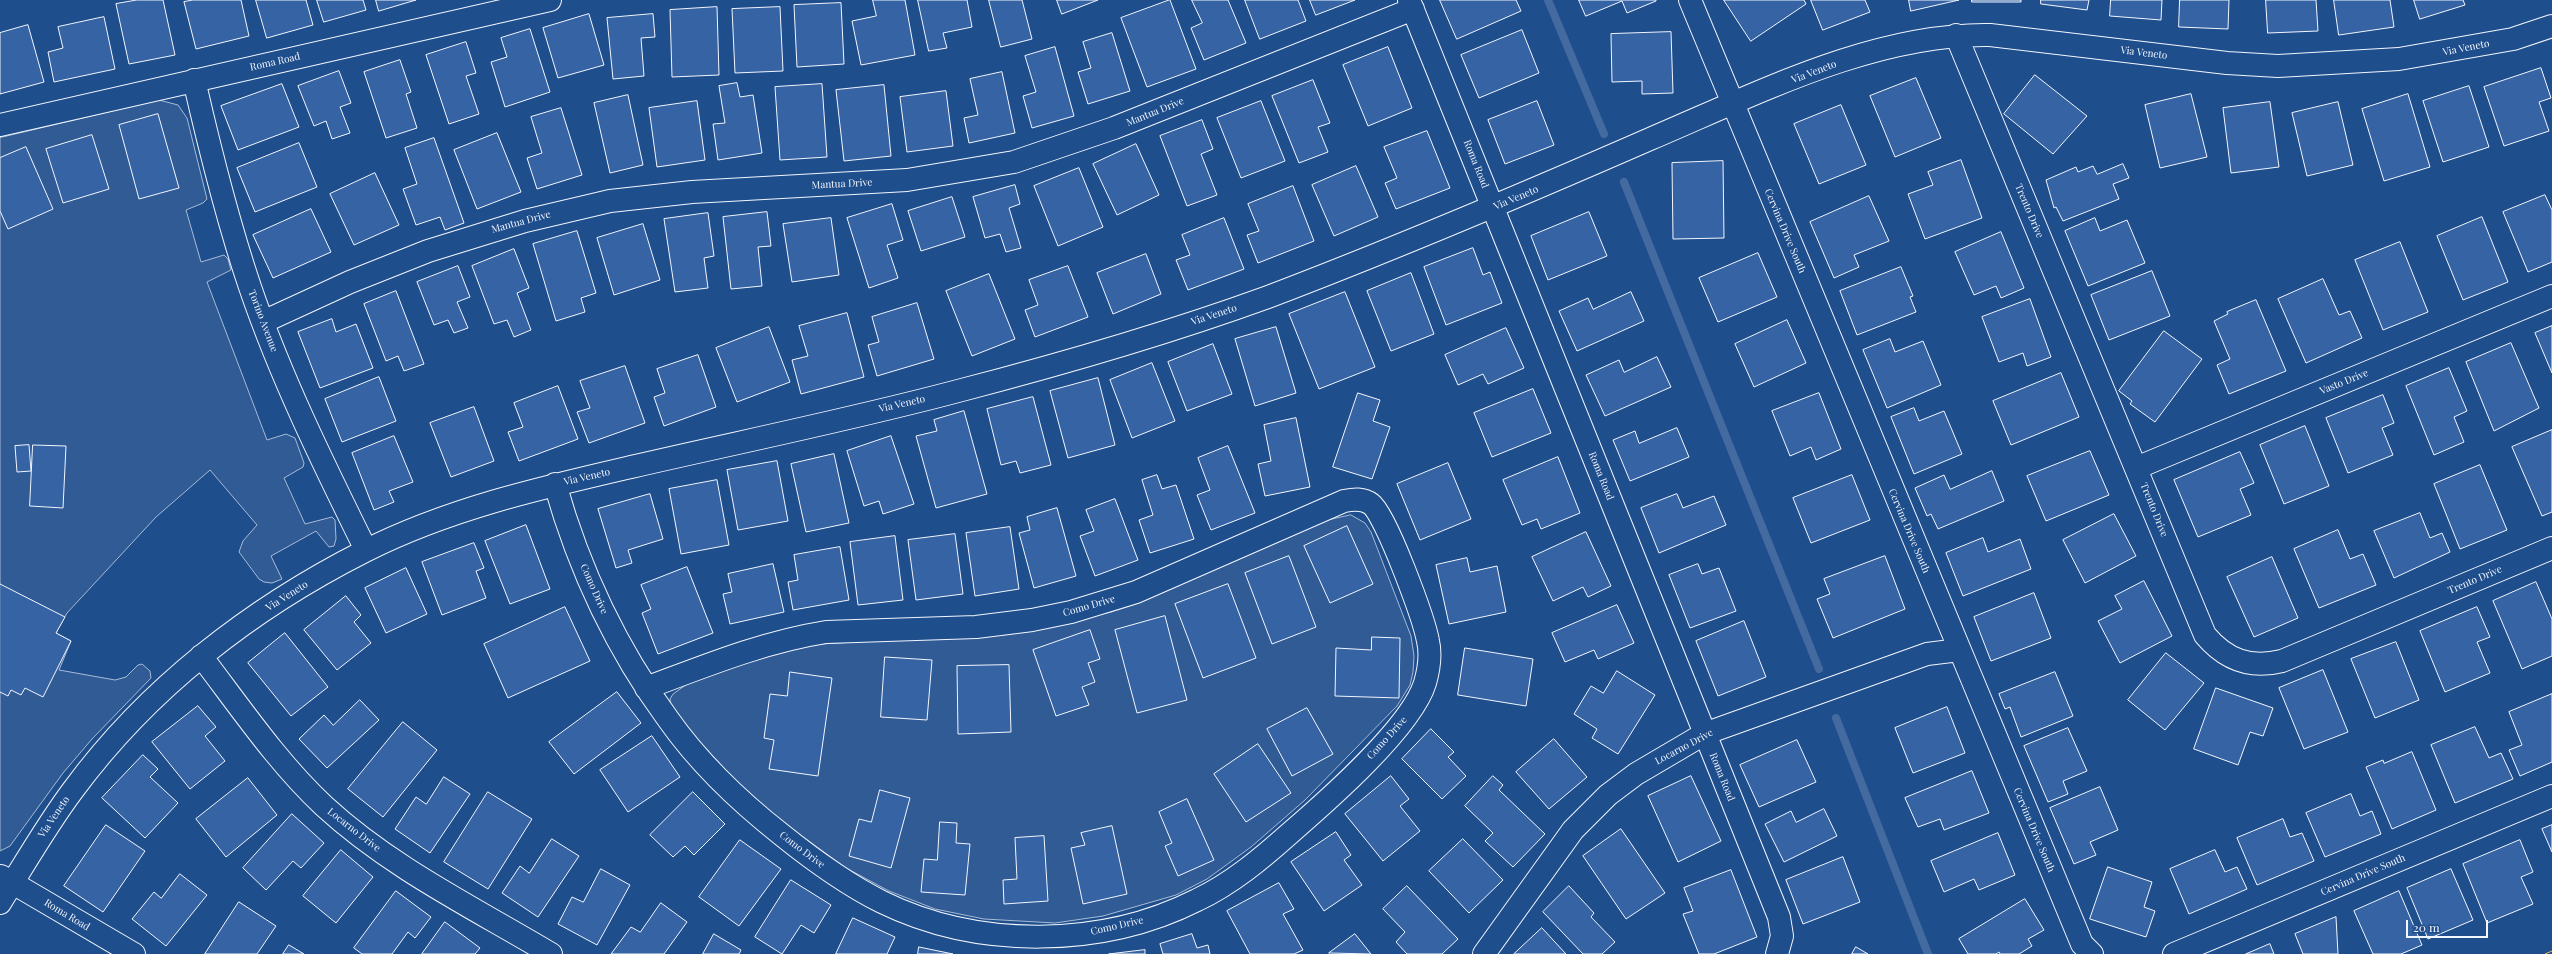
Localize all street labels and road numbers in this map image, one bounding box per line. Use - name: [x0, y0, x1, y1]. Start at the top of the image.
- street label: Via Veneto: [2442, 38, 2490, 58]
- street label: Via Veneto: [2120, 44, 2168, 62]
- street label: Roma Road: [249, 50, 301, 74]
- street label: Via Veneto: [1790, 58, 1838, 86]
- street label: Mantua Drive: [1125, 95, 1185, 129]
- street label: Roma Road: [1461, 138, 1491, 190]
- street label: Mantua Drive: [811, 176, 873, 192]
- street label: Trento Drive: [2012, 182, 2046, 240]
- street label: Via Veneto: [1492, 183, 1540, 213]
- street label: Cervina Drive South: [1762, 187, 1808, 275]
- street label: Mantua Drive: [490, 208, 552, 236]
- street label: Torino Avenue: [246, 288, 280, 354]
- street label: Via Veneto: [1190, 302, 1238, 328]
- street label: Vasto Drive: [2318, 367, 2370, 397]
- street label: Via Veneto: [878, 393, 926, 415]
- street label: Roma Road: [1586, 450, 1616, 502]
- street label: Via Veneto: [563, 466, 611, 488]
- street label: Trento Drive: [2138, 481, 2170, 539]
- street label: Cervina Drive South: [1886, 487, 1932, 575]
- street label: Como Drive: [578, 562, 610, 616]
- street label: Trento Drive: [2446, 563, 2504, 597]
- street label: Via Veneto: [264, 578, 310, 614]
- street label: Como Drive: [1062, 593, 1116, 619]
- street label: Como Drive: [1365, 714, 1409, 762]
- street label: Locarno Drive: [1653, 727, 1715, 767]
- street label: Roma Road: [1707, 751, 1737, 803]
- street label: Cervina Drive South: [2011, 786, 2057, 874]
- street label: Via Veneto: [36, 794, 72, 840]
- street label: Locarno Drive: [325, 806, 383, 854]
- street label: Como Drive: [777, 829, 827, 871]
- street label: Cervina Drive South: [2319, 852, 2407, 898]
- street label: Roma Road: [42, 897, 92, 933]
- street label: Como Drive: [1089, 914, 1145, 938]

